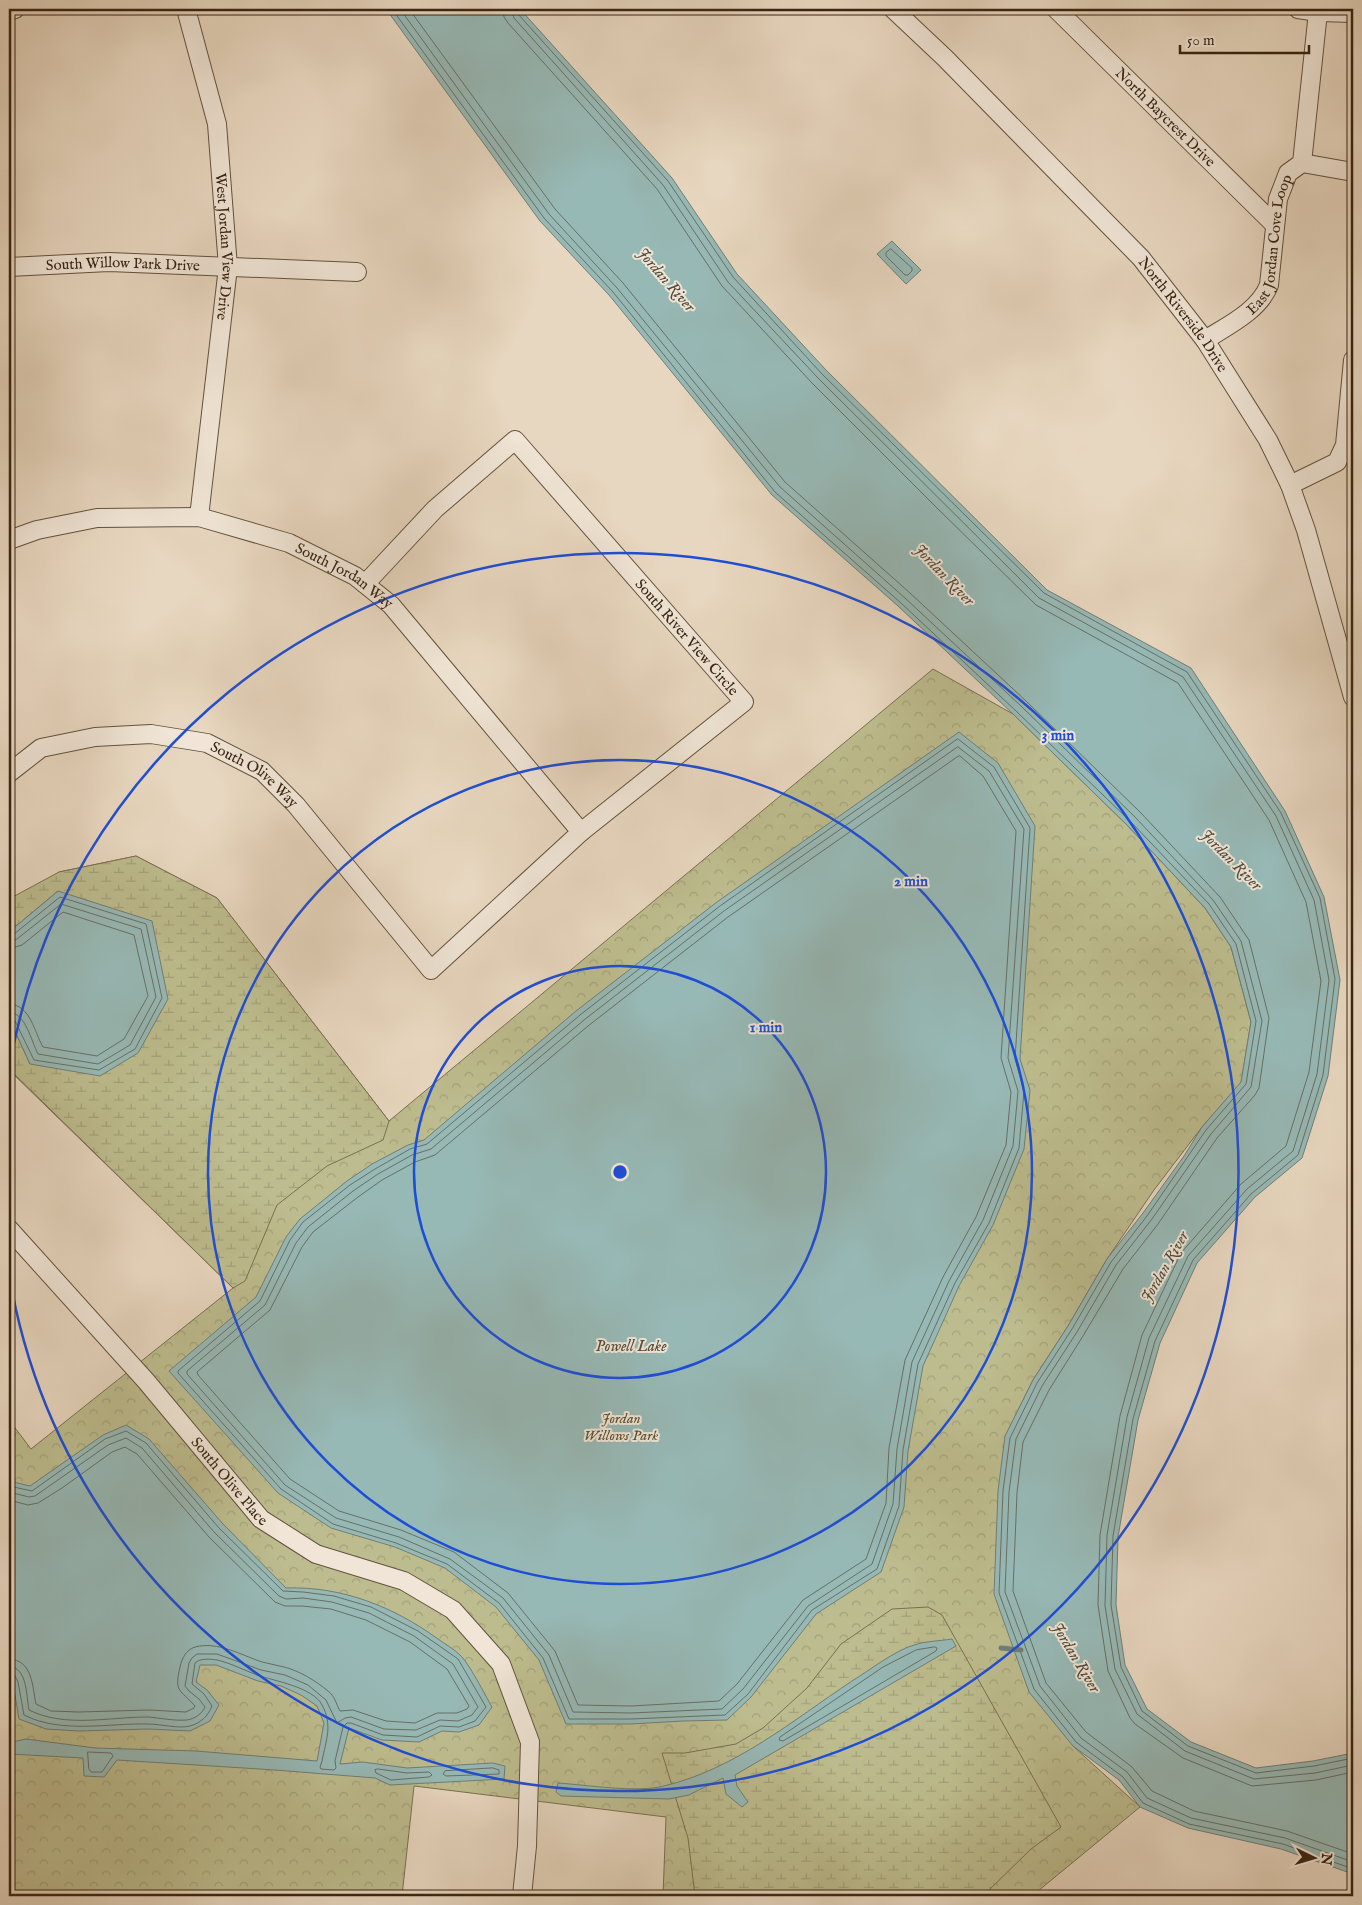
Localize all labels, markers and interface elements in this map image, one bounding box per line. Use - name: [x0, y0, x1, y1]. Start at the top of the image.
- scale bar: [1180, 22, 1308, 54]
- text: 50 m: [1187, 31, 1215, 50]
- street label: North Baycrest Drive: [1111, 64, 1220, 171]
- street label: West Jordan View Drive: [211, 172, 237, 321]
- street label: East Jordan Cove Loop: [1242, 172, 1297, 319]
- water label: Jordan River: [632, 244, 700, 318]
- street label: South Willow Park Drive: [45, 253, 200, 276]
- street label: North Riverside Drive: [1134, 253, 1232, 376]
- street label: South Jordan Way: [292, 539, 397, 613]
- water label: Jordan River: [909, 540, 979, 612]
- street label: South River View Circle: [631, 575, 743, 700]
- text: 3 min: [1042, 726, 1074, 745]
- street label: South Olive Way: [207, 737, 303, 812]
- water label: Jordan River: [1196, 826, 1267, 896]
- text: 2 min: [894, 872, 928, 891]
- text: 1 min: [750, 1018, 782, 1037]
- centre of rings: [611, 1163, 629, 1181]
- water label: Jordan River: [1137, 1227, 1195, 1306]
- water label: Powell Lake: [595, 1337, 667, 1357]
- park label: Jordan Willows Park: [584, 1409, 658, 1445]
- street label: South Olive Place: [187, 1433, 271, 1531]
- water label: Jordan River: [1046, 1619, 1105, 1698]
- north arrow: [1290, 1832, 1340, 1882]
- text: N: [1316, 1851, 1336, 1866]

